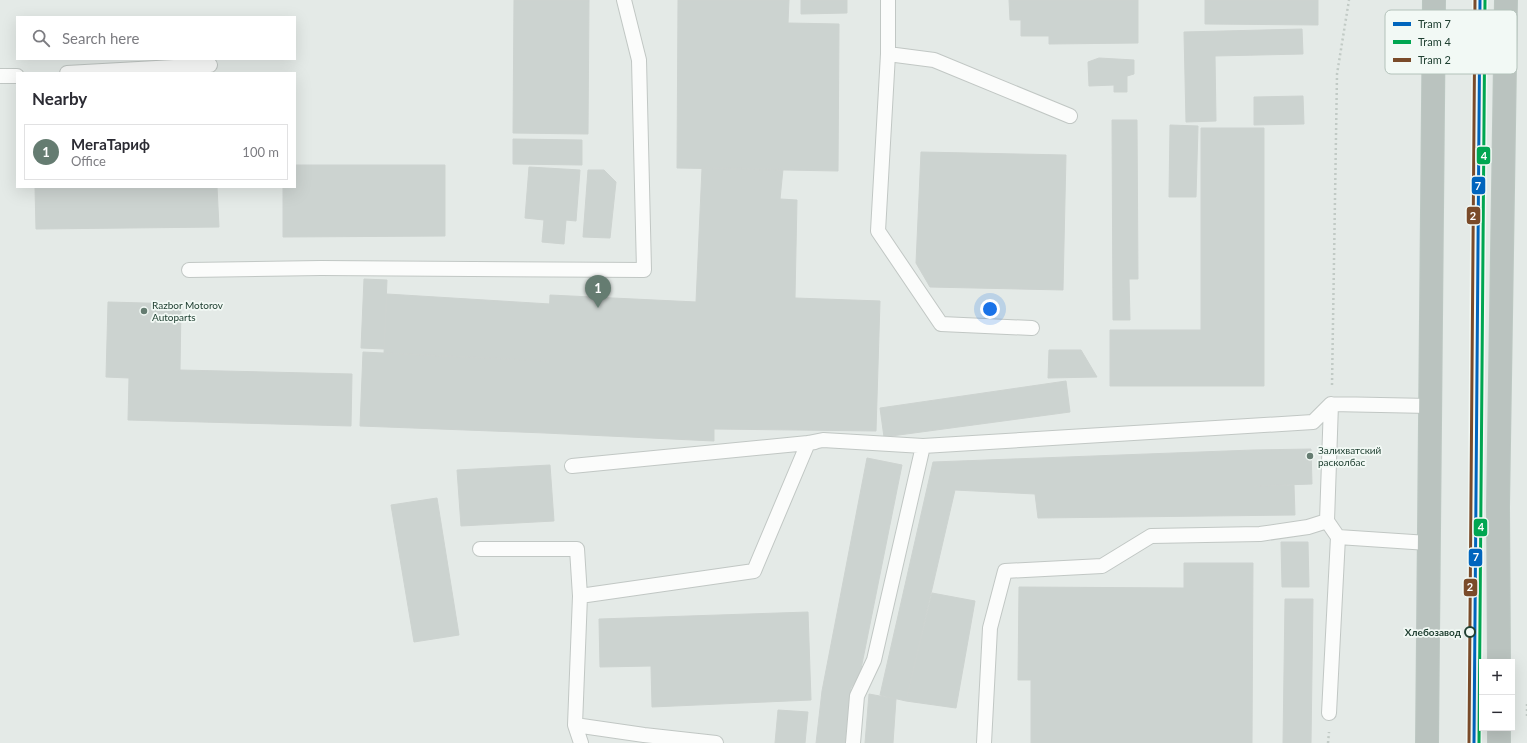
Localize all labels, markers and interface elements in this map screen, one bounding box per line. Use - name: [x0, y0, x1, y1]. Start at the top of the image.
- legend: [1385, 10, 1517, 74]
- search box: [16, 16, 296, 60]
- text: Tram 7: [1418, 17, 1451, 30]
- icon: search: [30, 27, 52, 49]
- text: Search here: [62, 29, 139, 47]
- text: Tram 4: [1418, 35, 1452, 48]
- text: Tram 2: [1418, 53, 1451, 66]
- text: Nearby: [32, 88, 87, 109]
- text: МегаТариф: [71, 135, 150, 153]
- text: 1: [42, 144, 50, 160]
- text: 100 m: [242, 144, 279, 160]
- line badge: 4: [1476, 146, 1491, 165]
- text: 4: [1481, 149, 1488, 162]
- text: Office: [71, 153, 106, 169]
- line badge: 7: [1471, 176, 1486, 195]
- text: 7: [1475, 179, 1481, 192]
- line badge: 2: [1466, 206, 1481, 225]
- text: 2: [1470, 209, 1476, 222]
- pin: 1: [585, 275, 611, 308]
- place label: Razbor Motorov Autoparts: [152, 299, 224, 323]
- your location: [980, 299, 1000, 319]
- marker: Razbor Motorov Autoparts: [139, 306, 149, 316]
- place label: Залихватский расколбас: [1318, 444, 1382, 468]
- marker: Залихватский расколбас: [1305, 451, 1315, 461]
- line badge: 4: [1473, 518, 1488, 537]
- text: 4: [1478, 520, 1485, 533]
- line badge: 7: [1468, 548, 1483, 567]
- text: 7: [1473, 550, 1479, 563]
- line badge: 2: [1463, 578, 1478, 597]
- text: 2: [1467, 580, 1473, 593]
- place label: Хлебозавод: [1405, 626, 1462, 638]
- marker: Хлебозавод: [1464, 626, 1476, 638]
- map controls: [1479, 659, 1515, 731]
- button: +: [1479, 659, 1515, 695]
- button: −: [1479, 695, 1515, 731]

